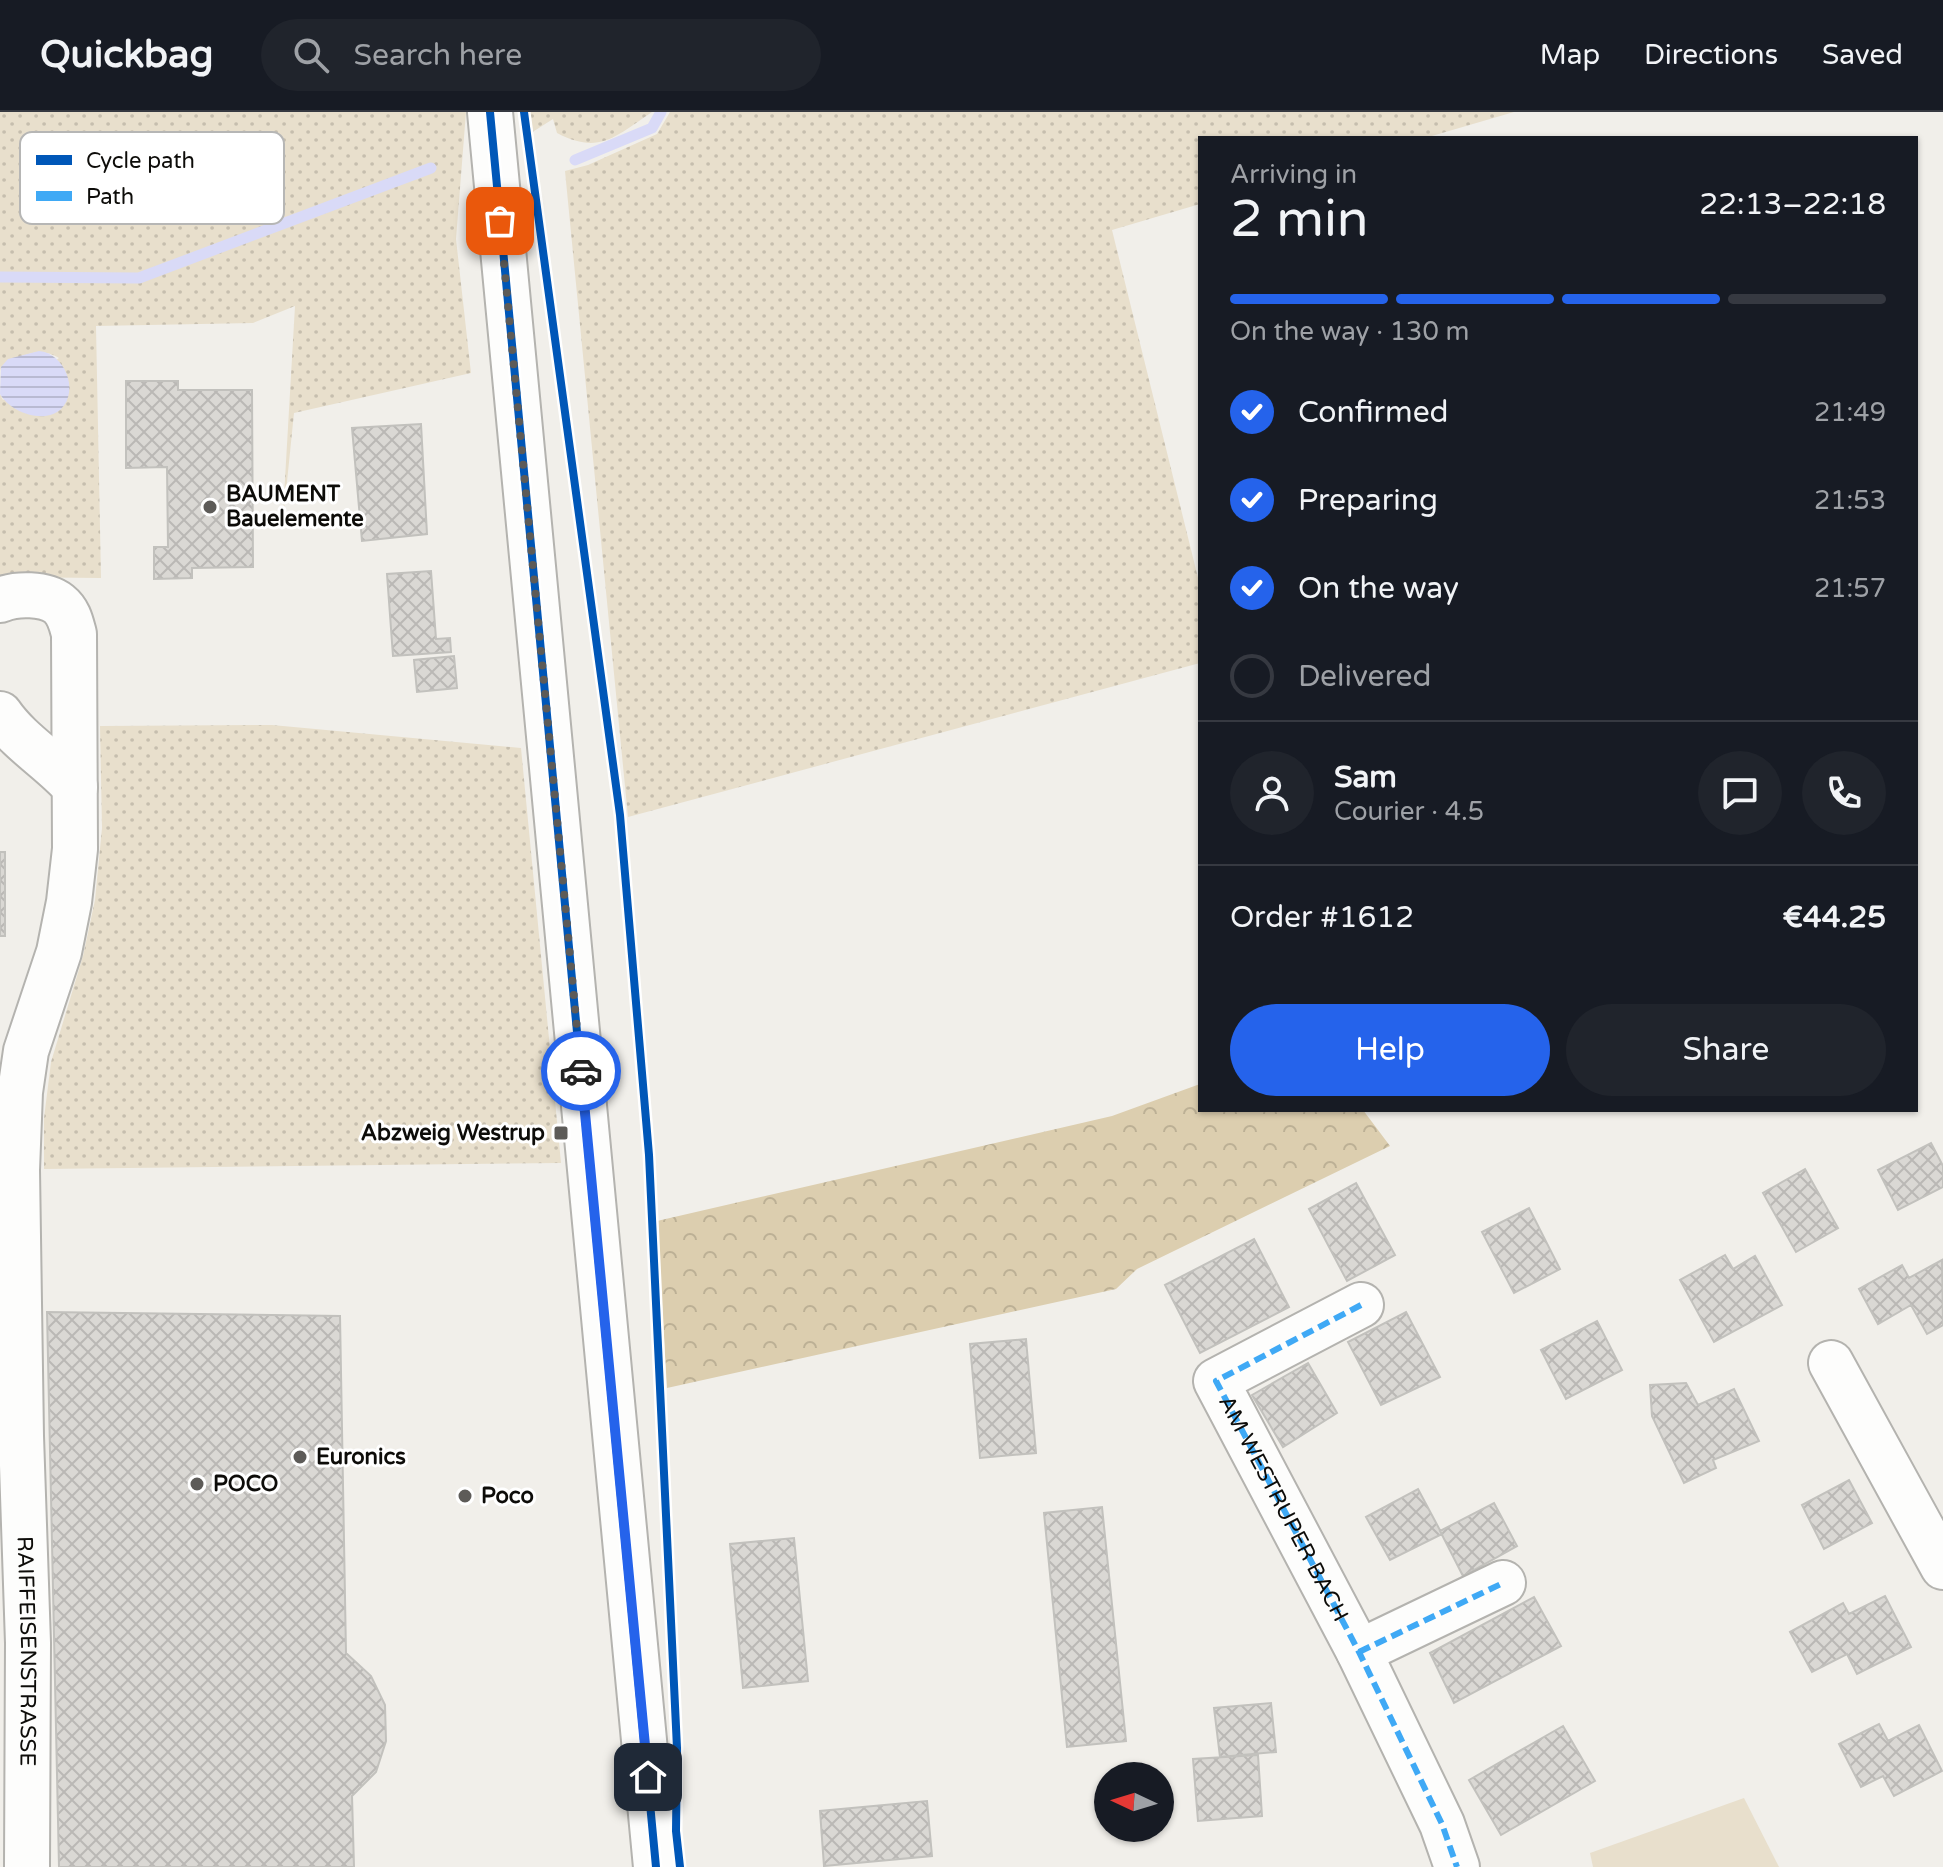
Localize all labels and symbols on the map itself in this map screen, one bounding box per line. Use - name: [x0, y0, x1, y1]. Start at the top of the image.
- legend: [20, 132, 284, 224]
- text: Cycle path: [86, 148, 195, 174]
- text: Path: [86, 184, 134, 210]
- pin: [466, 187, 534, 255]
- place label: BAUMENT Bauelemente: [226, 481, 364, 532]
- marker: BAUMENT Bauelemente: [201, 498, 219, 516]
- courier: [541, 1031, 621, 1111]
- place label: Abzweig Westrup: [361, 1120, 545, 1146]
- marker: Abzweig Westrup: [552, 1124, 570, 1142]
- street label: AM WESTRUPER BACH: [1213, 1391, 1354, 1626]
- place label: Euronics: [316, 1444, 406, 1470]
- marker: Euronics: [291, 1448, 309, 1466]
- place label: POCO: [213, 1471, 278, 1497]
- marker: POCO: [188, 1475, 206, 1493]
- place label: Poco: [481, 1483, 534, 1509]
- marker: Poco: [456, 1487, 474, 1505]
- street label: RAIFFEISENSTRASSE: [11, 1536, 41, 1766]
- pin: [614, 1743, 682, 1811]
- north arrow: [1094, 1762, 1174, 1842]

